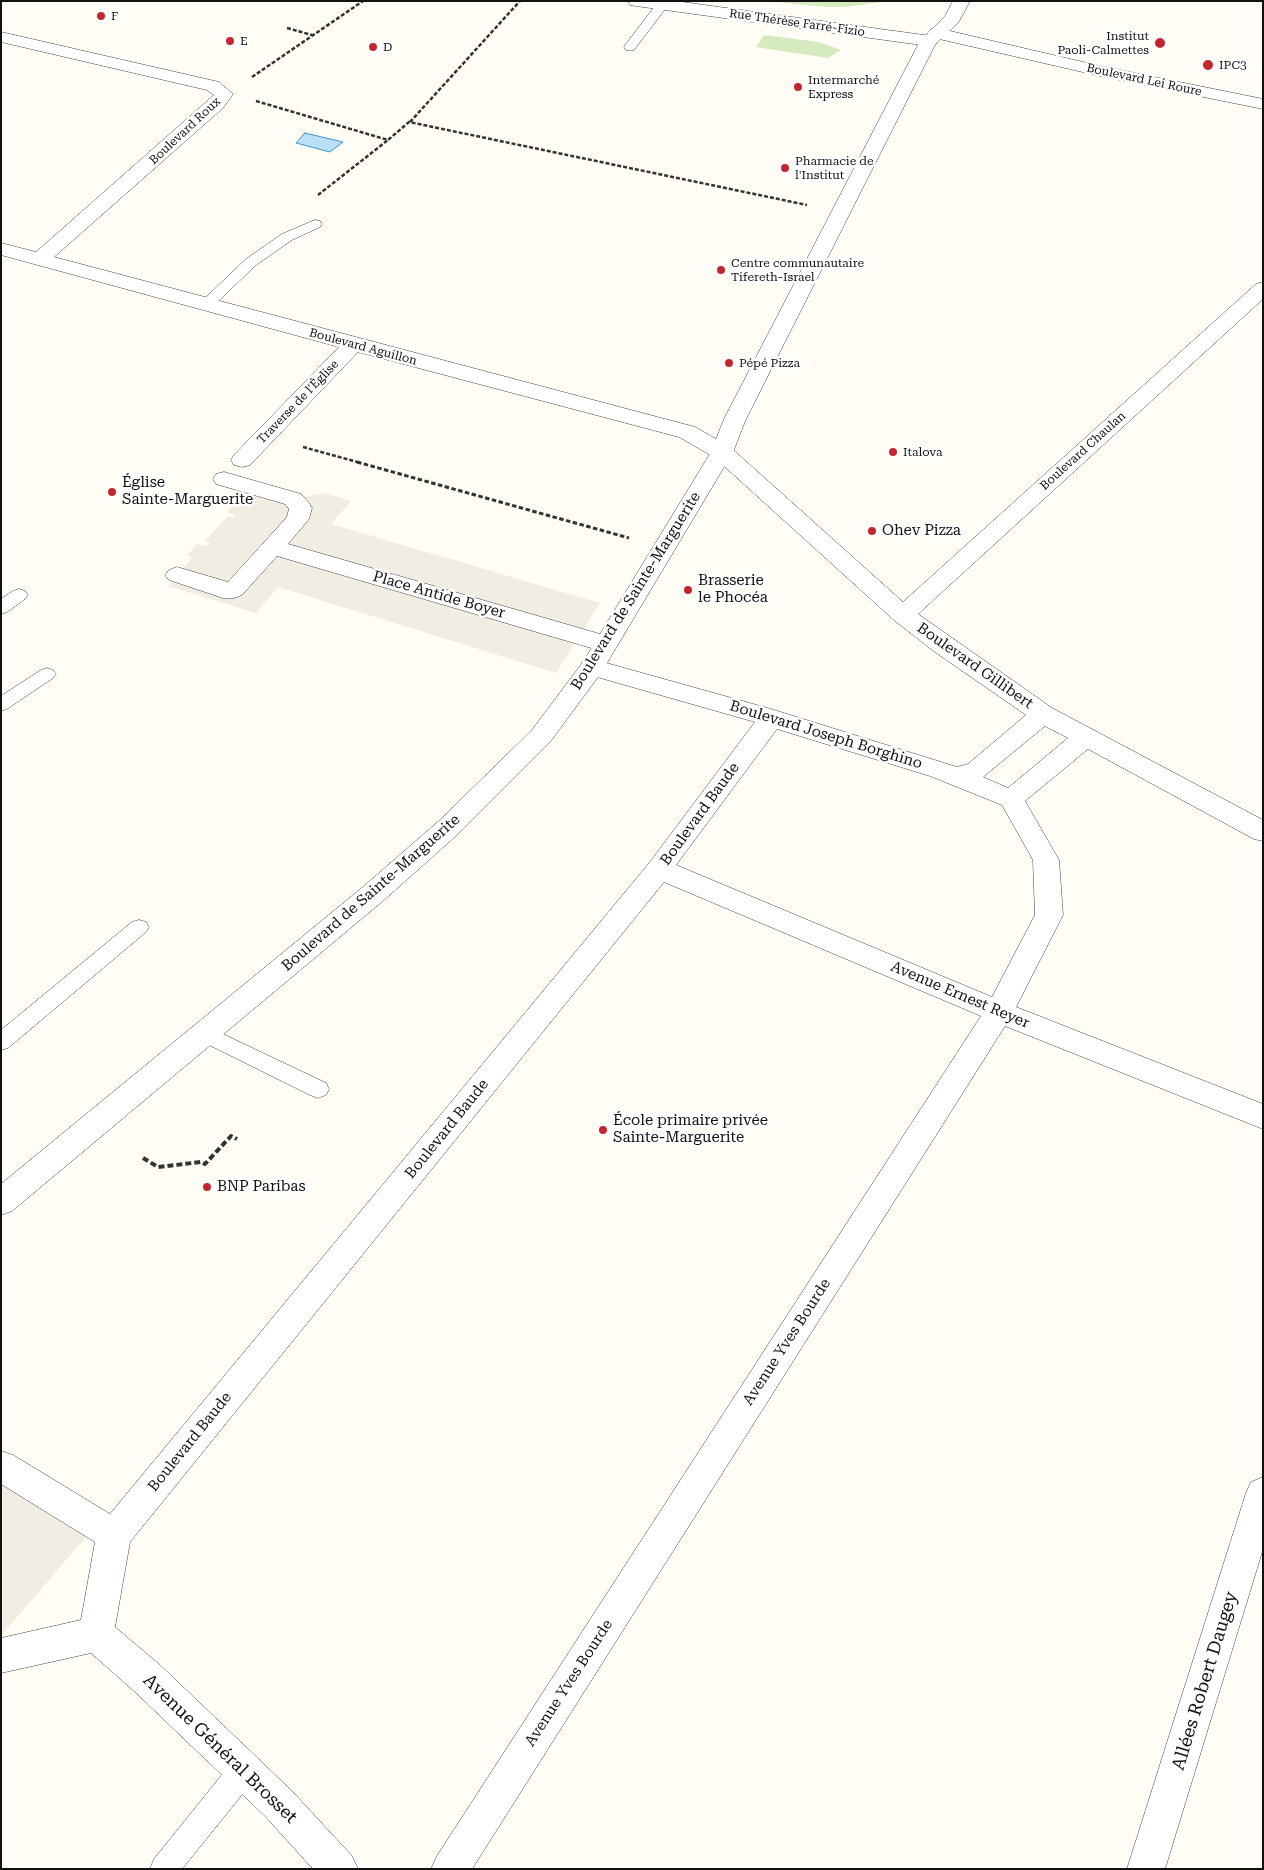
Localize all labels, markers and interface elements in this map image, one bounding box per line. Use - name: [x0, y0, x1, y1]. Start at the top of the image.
- street label: Rue Thérèse Farré-Fizio: [728, 6, 866, 40]
- place label: F: [111, 9, 118, 23]
- marker: F: [95, 10, 107, 22]
- place label: Institut Paoli-Calmettes: [1057, 29, 1149, 57]
- place label: E: [240, 34, 248, 48]
- marker: E: [224, 35, 236, 47]
- marker: Institut Paoli-Calmettes: [1153, 36, 1167, 50]
- place label: D: [383, 40, 392, 54]
- marker: D: [367, 41, 379, 53]
- marker: IPC3: [1201, 58, 1215, 72]
- place label: IPC3: [1219, 58, 1247, 72]
- street label: Boulevard Lei Roure: [1085, 61, 1203, 99]
- place label: Intermarché Express: [808, 73, 879, 101]
- marker: Intermarché Express: [792, 81, 804, 93]
- street label: Boulevard Roux: [146, 94, 224, 168]
- place label: Pharmacie de l'Institut: [795, 154, 874, 182]
- marker: Pharmacie de l'Institut: [779, 162, 791, 174]
- place label: Centre communautaire Tifereth-Israel: [731, 256, 864, 284]
- marker: Centre communautaire Tifereth-Israel: [715, 264, 727, 276]
- street label: Boulevard Aguillon: [308, 326, 418, 368]
- place label: Pépé Pizza: [739, 356, 800, 370]
- street label: Traverse de l'Église: [254, 357, 342, 447]
- marker: Pépé Pizza: [723, 357, 735, 369]
- street label: Boulevard Chaulan: [1037, 409, 1129, 493]
- place label: Italova: [903, 445, 942, 459]
- marker: Italova: [887, 446, 899, 458]
- place label: Église Sainte-Marguerite: [122, 474, 253, 509]
- marker: Église Sainte-Marguerite: [106, 486, 118, 498]
- street label: Boulevard de Sainte-Marguerite: [567, 489, 705, 693]
- place label: Ohev Pizza: [882, 522, 961, 540]
- marker: Ohev Pizza: [866, 525, 878, 537]
- street label: Place Antide Boyer: [371, 568, 507, 622]
- place label: Brasserie le Phocéa: [698, 572, 768, 607]
- marker: Brasserie le Phocéa: [682, 584, 694, 596]
- street label: Boulevard Gillibert: [913, 619, 1037, 713]
- street label: Boulevard Joseph Borghino: [727, 697, 925, 773]
- street label: Boulevard Baude: [657, 759, 743, 869]
- street label: Boulevard de Sainte-Marguerite: [278, 811, 464, 975]
- street label: Avenue Ernest Reyer: [888, 958, 1032, 1032]
- street label: Boulevard Baude: [401, 1076, 493, 1182]
- place label: École primaire privée Sainte-Marguerite: [613, 1112, 768, 1147]
- marker: École primaire privée Sainte-Marguerite: [597, 1124, 609, 1136]
- place label: BNP Paribas: [217, 1178, 306, 1196]
- marker: BNP Paribas: [201, 1181, 213, 1193]
- street label: Avenue Yves Bourde: [739, 1275, 835, 1409]
- street label: Boulevard Baude: [144, 1389, 236, 1495]
- street label: Allées Robert Daugey: [1168, 1589, 1242, 1773]
- street label: Avenue Yves Bourde: [521, 1616, 617, 1750]
- street label: Avenue Général Brosset: [138, 1670, 302, 1828]

